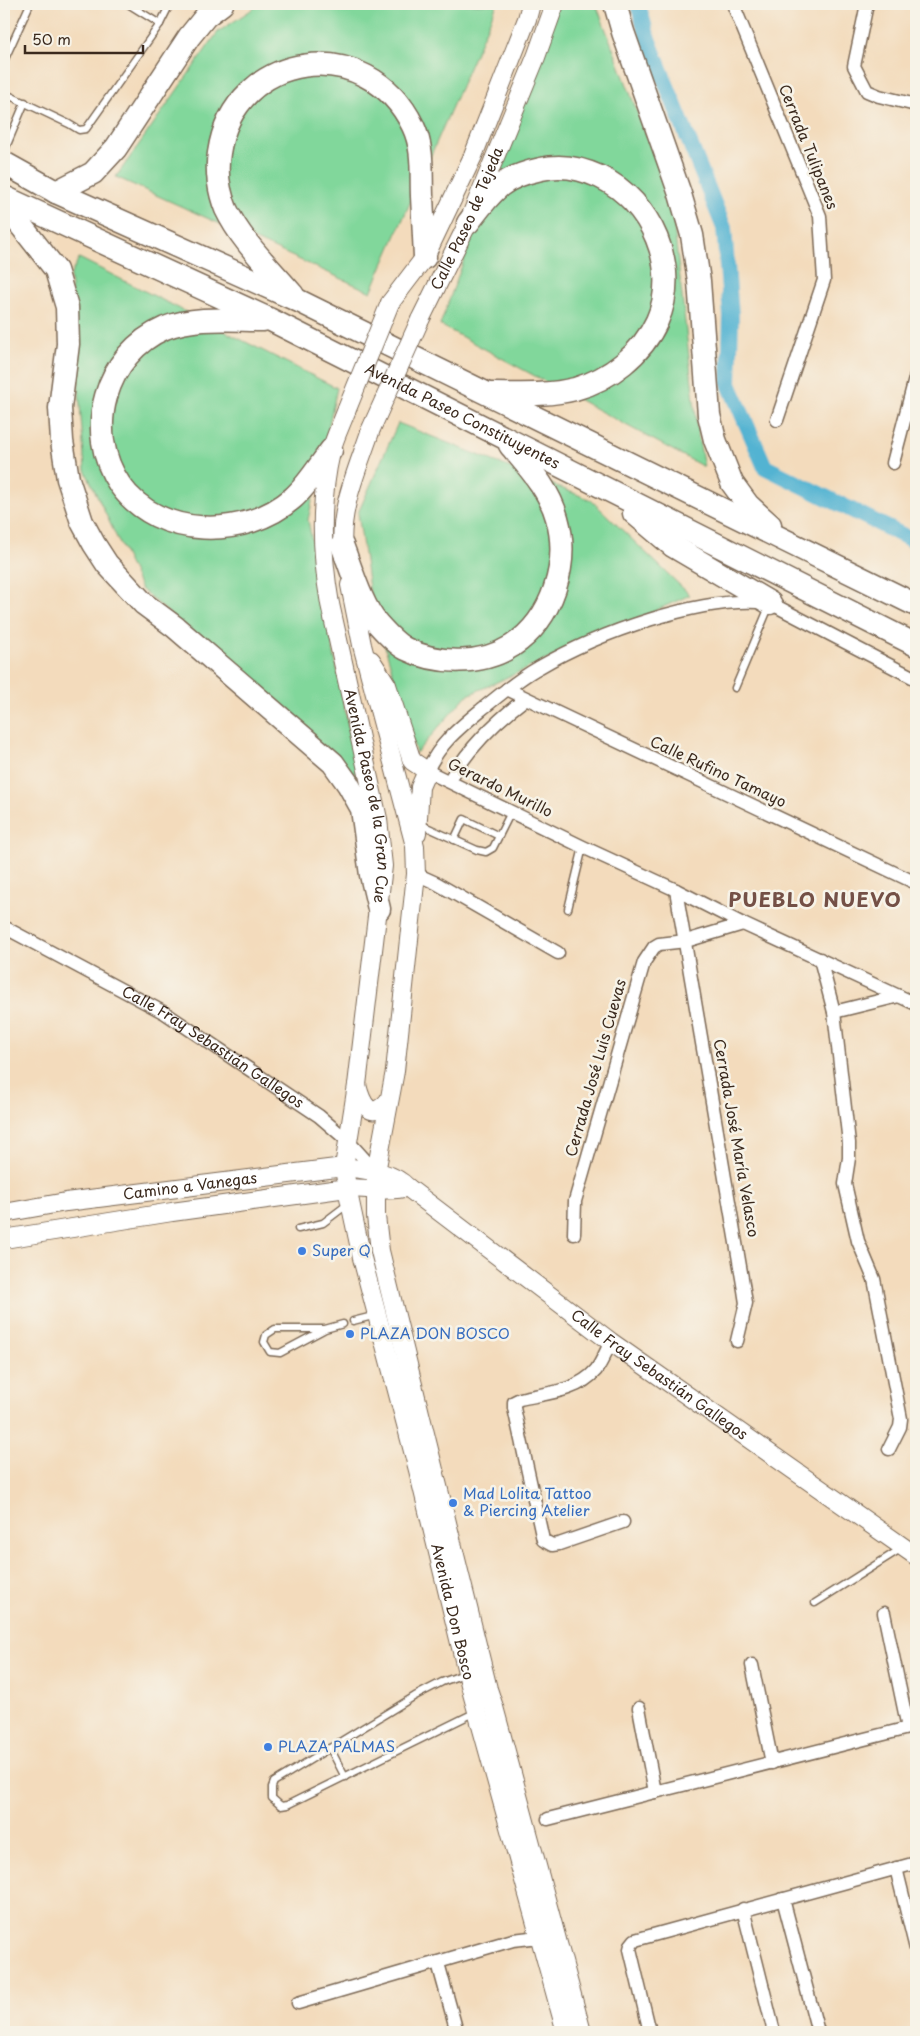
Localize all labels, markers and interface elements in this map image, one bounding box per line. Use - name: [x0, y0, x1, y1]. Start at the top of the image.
- scale bar: [25, 22, 142, 54]
- text: 50 m: [32, 27, 71, 50]
- street label: Cerrada Tulipanes: [774, 80, 845, 213]
- street label: Calle Paseo de Tejeda: [424, 142, 508, 293]
- street label: Avenida Paseo Constituyentes: [361, 356, 564, 474]
- street label: Avenida Paseo de la Gran Cue: [339, 686, 396, 905]
- street label: Calle Rufino Tamayo: [647, 729, 791, 812]
- street label: Gerardo Murillo: [444, 751, 557, 822]
- district label: PUEBLO NUEVO: [728, 884, 902, 914]
- street label: Cerrada José Luis Cuevas: [558, 976, 631, 1159]
- street label: Calle Fray Sebastián Gallegos: [118, 979, 309, 1113]
- street label: Cerrada José María Velasco: [709, 1037, 766, 1239]
- street label: Camino a Vanegas: [122, 1165, 258, 1205]
- place label: Super Q: [312, 1238, 371, 1261]
- marker: Super Q: [296, 1245, 308, 1257]
- street label: Calle Fray Sebastián Gallegos: [567, 1303, 753, 1445]
- place label: PLAZA DON BOSCO: [360, 1321, 510, 1344]
- marker: PLAZA DON BOSCO: [344, 1328, 356, 1340]
- place label: Mad Lolita Tattoo & Piercing Atelier: [463, 1481, 591, 1521]
- marker: Mad Lolita Tattoo & Piercing Atelier: [447, 1497, 459, 1509]
- street label: Avenida Don Bosco: [426, 1541, 481, 1682]
- place label: PLAZA PALMAS: [278, 1734, 395, 1757]
- marker: PLAZA PALMAS: [262, 1741, 274, 1753]

